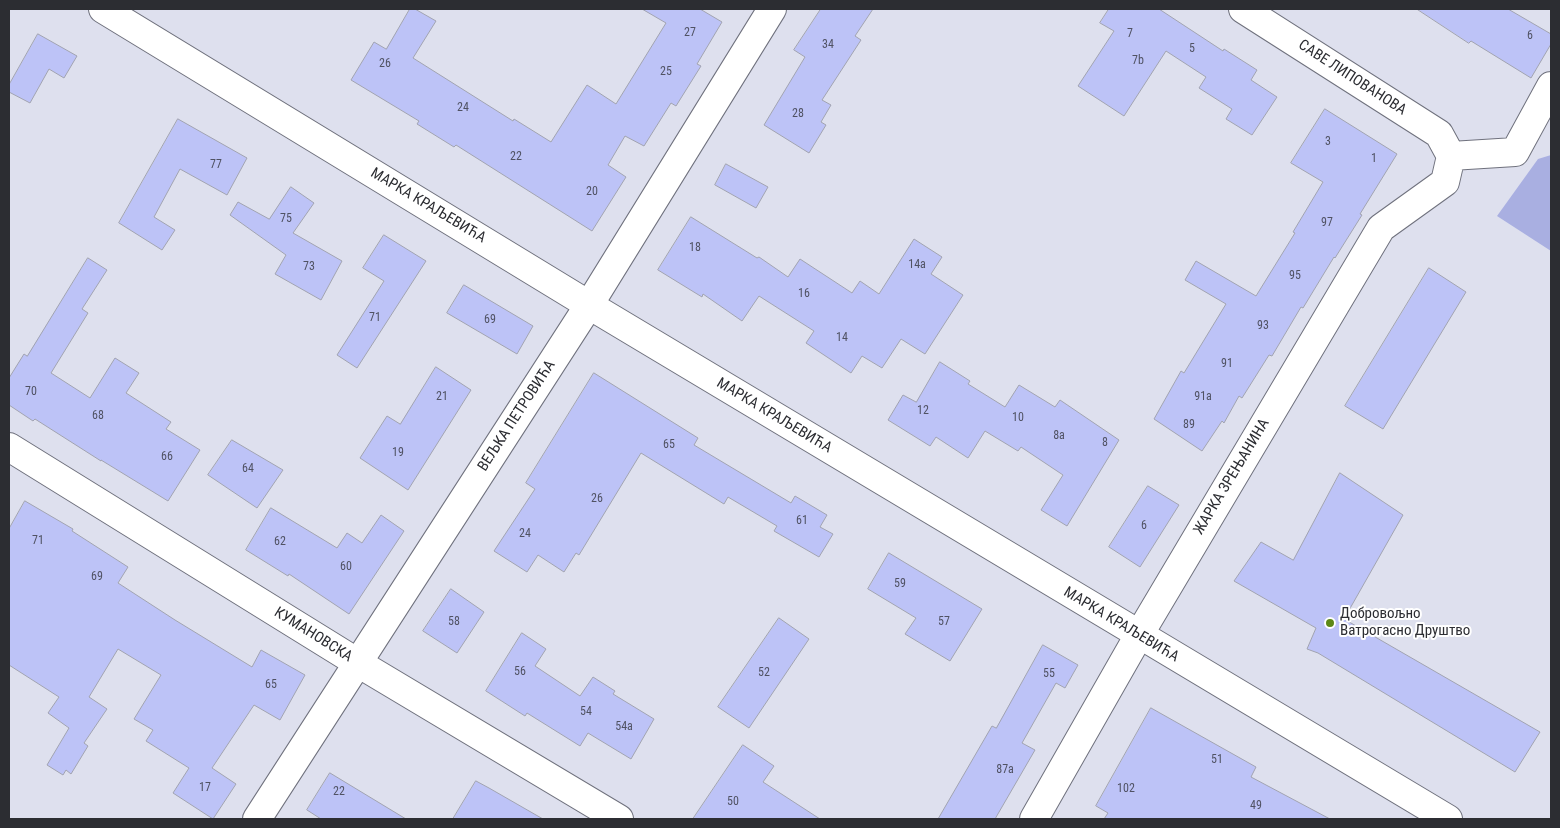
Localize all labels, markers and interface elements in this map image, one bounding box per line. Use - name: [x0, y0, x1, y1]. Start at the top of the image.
- house number: 27: [684, 26, 696, 40]
- house number: 7: [1127, 27, 1133, 41]
- house number: 6: [1527, 29, 1533, 43]
- street label: САВЕ ЛИПОВАНОВА: [1295, 36, 1409, 120]
- house number: 34: [822, 38, 834, 52]
- house number: 5: [1189, 42, 1195, 56]
- house number: 7b: [1132, 54, 1144, 68]
- house number: 26: [379, 57, 391, 71]
- house number: 25: [660, 65, 672, 79]
- house number: 24: [457, 101, 469, 115]
- house number: 28: [792, 107, 804, 121]
- house number: 3: [1325, 135, 1331, 149]
- house number: 22: [510, 150, 522, 164]
- house number: 1: [1371, 152, 1377, 166]
- house number: 77: [210, 158, 222, 172]
- street label: МАРКА КРАЉЕВИЋА: [367, 164, 489, 248]
- house number: 20: [586, 185, 598, 199]
- house number: 75: [280, 212, 292, 226]
- house number: 97: [1321, 216, 1333, 230]
- house number: 18: [689, 241, 701, 255]
- house number: 14a: [908, 258, 926, 272]
- house number: 73: [303, 260, 315, 274]
- house number: 95: [1289, 269, 1301, 283]
- house number: 16: [798, 287, 810, 301]
- house number: 71: [369, 311, 381, 325]
- house number: 69: [484, 313, 496, 327]
- house number: 93: [1257, 319, 1269, 333]
- house number: 14: [836, 331, 848, 345]
- street label: ВЕЉКА ПЕТРОВИЋА: [474, 357, 560, 475]
- house number: 91: [1221, 357, 1233, 371]
- street label: МАРКА КРАЉЕВИЋА: [713, 374, 835, 458]
- house number: 70: [25, 385, 37, 399]
- house number: 21: [436, 390, 448, 404]
- house number: 91a: [1194, 390, 1212, 404]
- house number: 12: [917, 404, 929, 418]
- house number: 68: [92, 409, 104, 423]
- house number: 10: [1012, 411, 1024, 425]
- street label: ЖАРКА ЗРЕЊАНИНА: [1190, 416, 1274, 538]
- house number: 89: [1183, 418, 1195, 432]
- house number: 8a: [1053, 429, 1065, 443]
- house number: 8: [1102, 436, 1108, 450]
- house number: 65: [663, 438, 675, 452]
- house number: 19: [392, 446, 404, 460]
- house number: 66: [161, 450, 173, 464]
- house number: 64: [242, 462, 254, 476]
- house number: 26: [591, 492, 603, 506]
- house number: 61: [796, 514, 808, 528]
- house number: 6: [1141, 519, 1147, 533]
- house number: 24: [519, 527, 531, 541]
- house number: 71: [32, 534, 44, 548]
- house number: 62: [274, 535, 286, 549]
- house number: 60: [340, 560, 352, 574]
- house number: 69: [91, 570, 103, 584]
- house number: 59: [894, 577, 906, 591]
- street label: МАРКА КРАЉЕВИЋА: [1060, 583, 1182, 667]
- street label: КУМАНОВСКА: [271, 604, 355, 666]
- place label: Добровољно Ватрогасно Друштво: [1340, 605, 1470, 640]
- house number: 58: [448, 615, 460, 629]
- house number: 57: [938, 615, 950, 629]
- marker: Добровољно Ватрогасно Друштво: [1324, 617, 1336, 629]
- house number: 56: [514, 665, 526, 679]
- house number: 52: [758, 666, 770, 680]
- house number: 55: [1043, 667, 1055, 681]
- house number: 65: [265, 678, 277, 692]
- house number: 54: [580, 705, 592, 719]
- house number: 54a: [615, 720, 633, 734]
- house number: 51: [1211, 753, 1223, 767]
- house number: 87a: [996, 763, 1014, 777]
- house number: 17: [199, 781, 211, 795]
- house number: 102: [1117, 782, 1135, 796]
- house number: 22: [333, 785, 345, 799]
- house number: 50: [727, 795, 739, 809]
- house number: 49: [1250, 799, 1262, 813]

